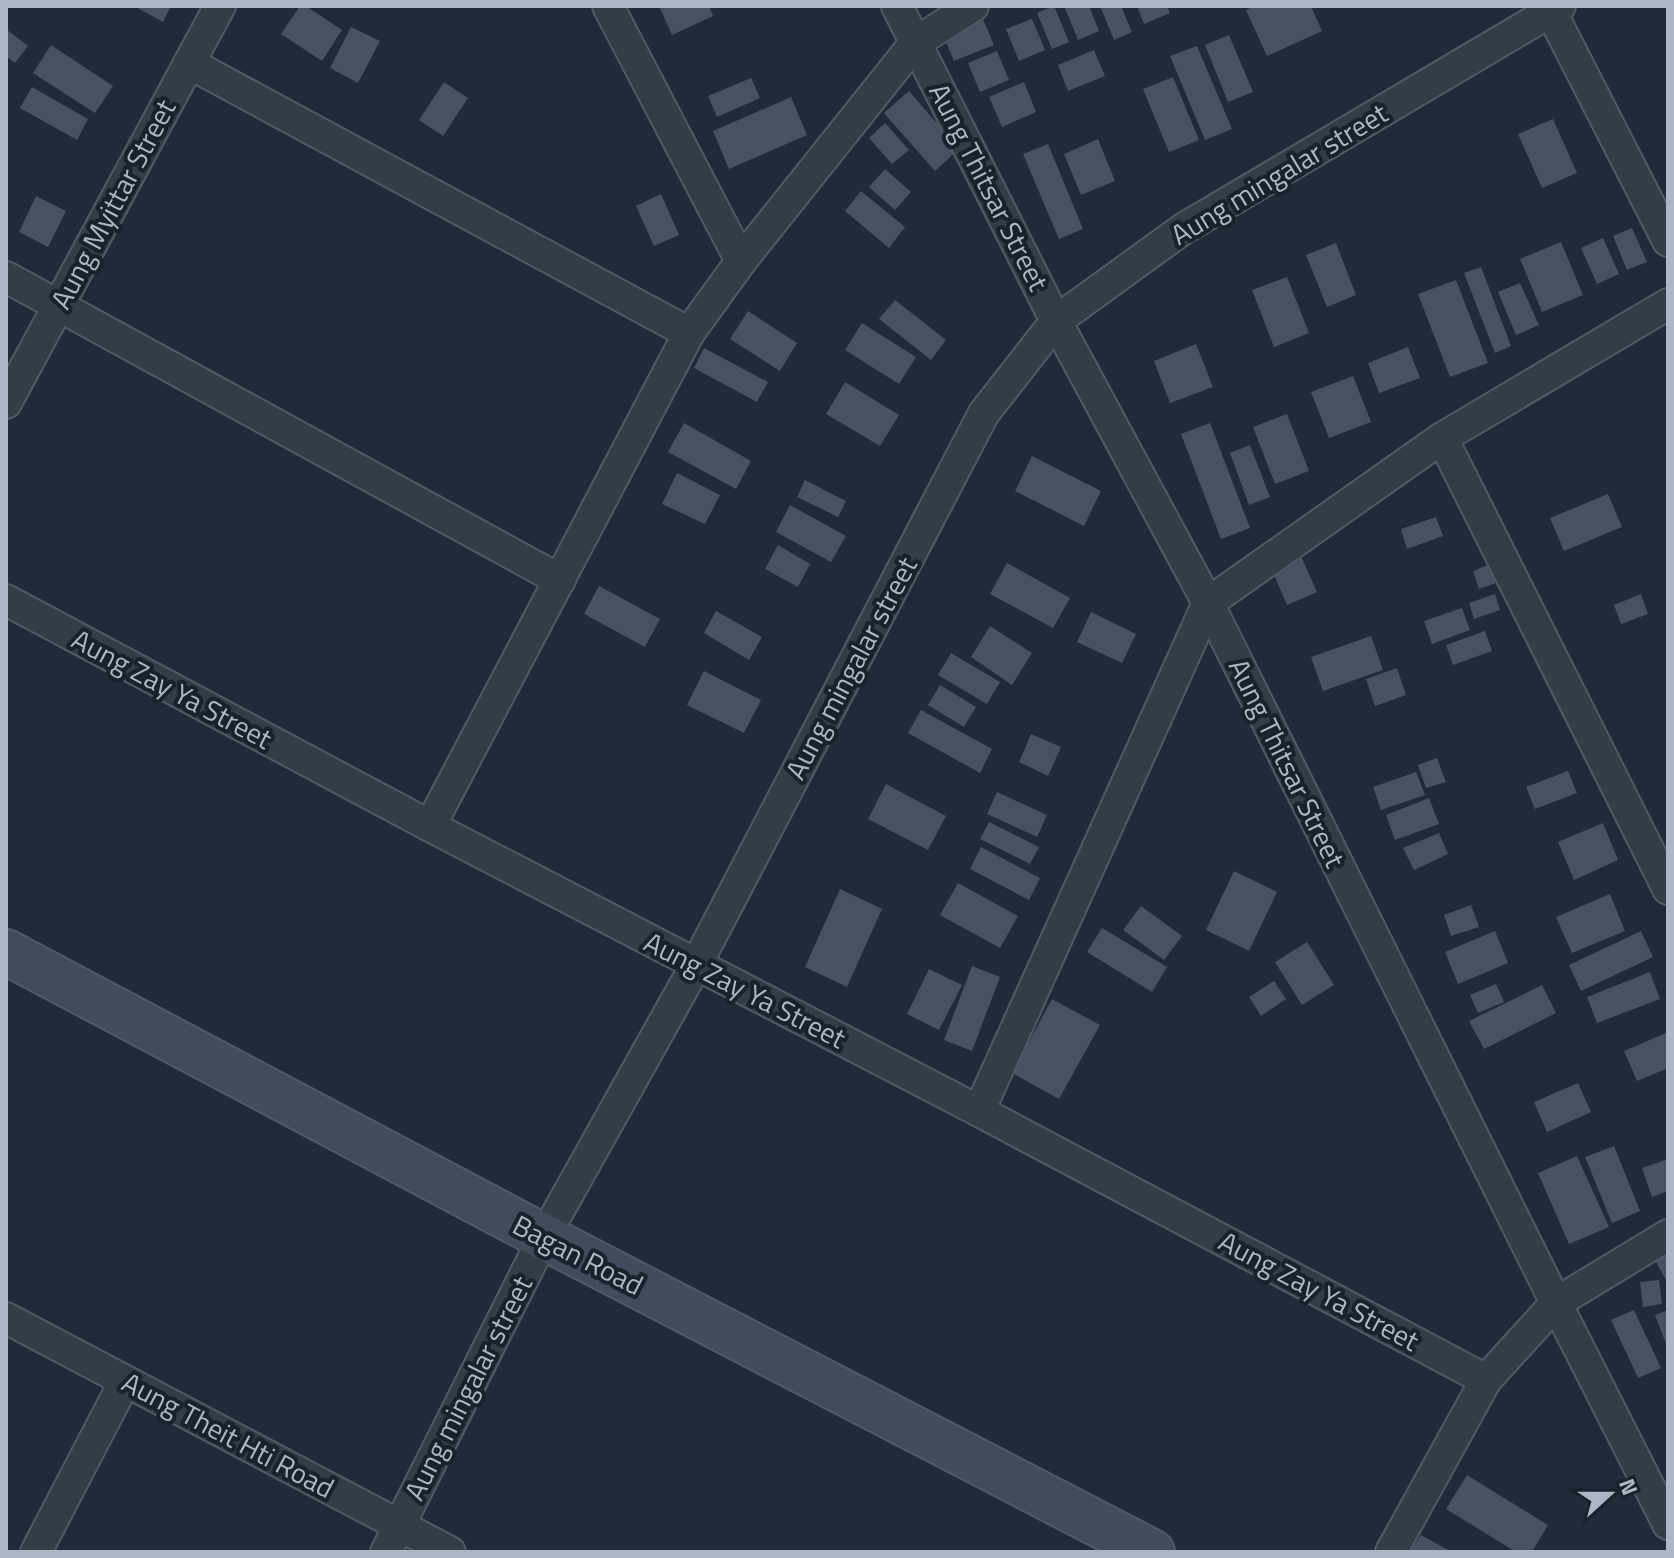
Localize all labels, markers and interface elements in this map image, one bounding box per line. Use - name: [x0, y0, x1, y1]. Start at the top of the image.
- street label: Aung Thitsar Street: [919, 75, 1060, 298]
- street label: Aung Myittar Street: [39, 91, 186, 316]
- street label: Aung mingalar street: [1162, 92, 1396, 256]
- street label: Aung mingalar street: [774, 549, 928, 787]
- street label: Aung Zay Ya Street: [64, 618, 280, 760]
- street label: Aung Thitsar Street: [1218, 651, 1357, 875]
- street label: Aung Zay Ya Street: [637, 920, 854, 1059]
- street label: Bagan Road: [505, 1203, 651, 1306]
- street label: Aung Zay Ya Street: [1211, 1220, 1427, 1362]
- street label: Aung mingalar street: [392, 1268, 543, 1507]
- street label: Aung Theit Hti Road: [114, 1360, 342, 1509]
- north arrow: [1570, 1454, 1650, 1534]
- text: N: [1610, 1474, 1647, 1500]

